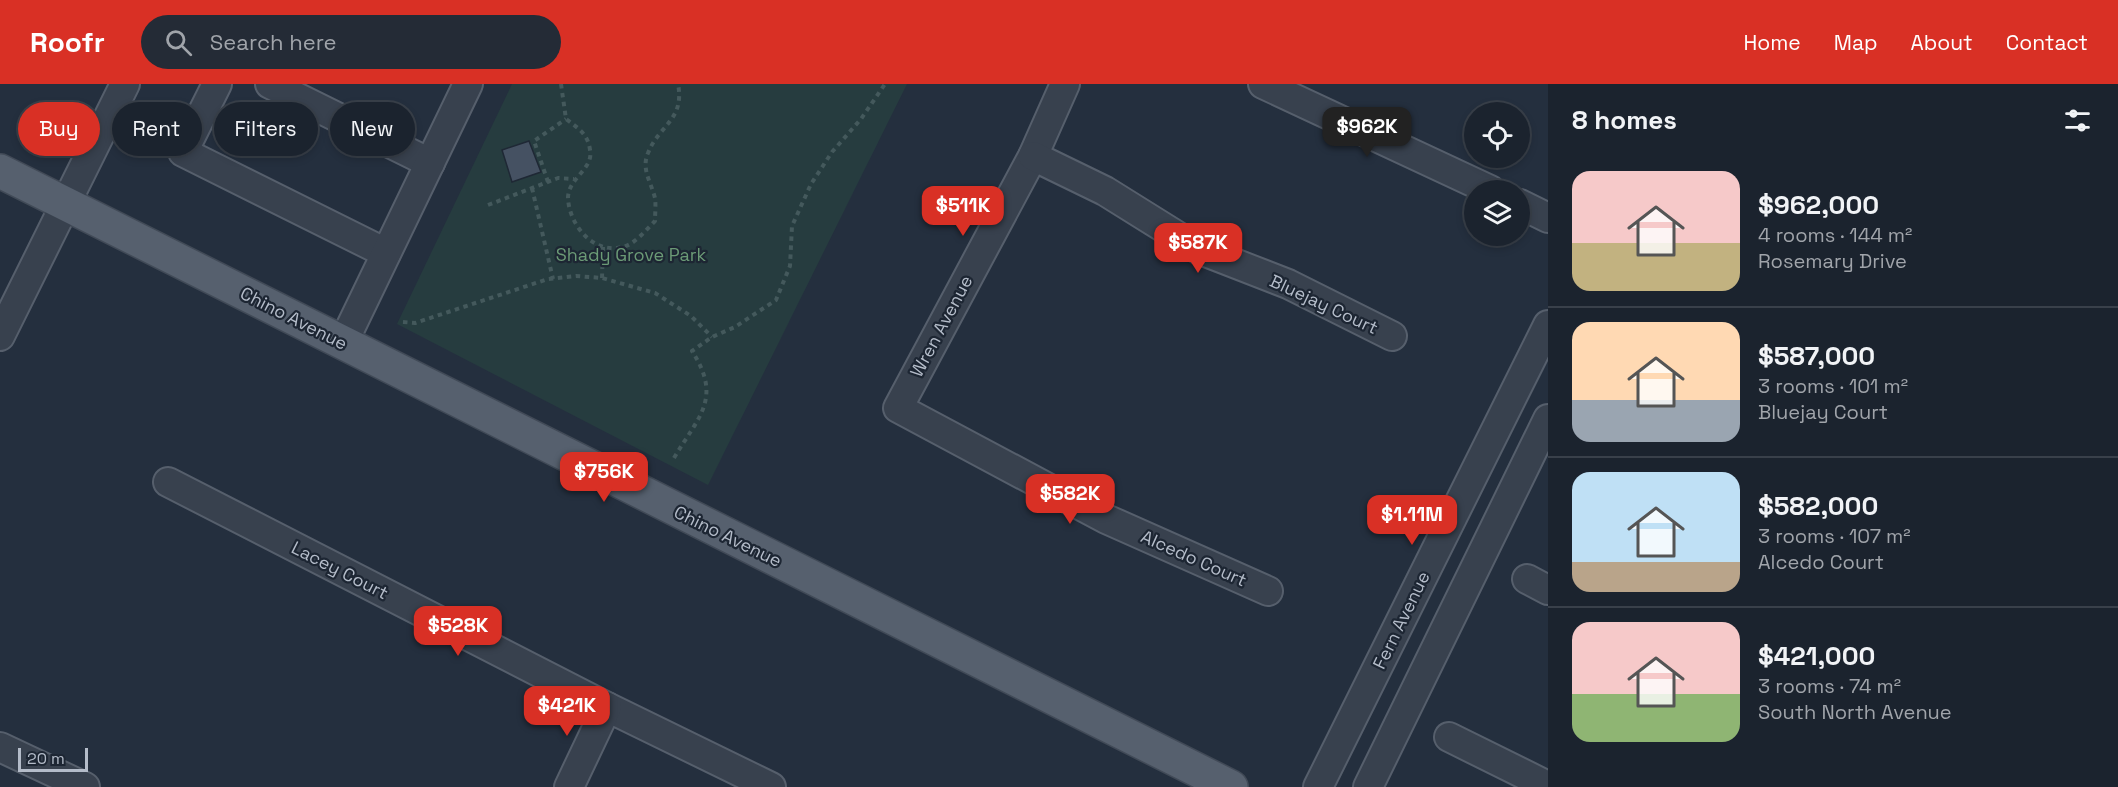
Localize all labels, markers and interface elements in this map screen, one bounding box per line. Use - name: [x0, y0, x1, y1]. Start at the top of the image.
- search box: [141, 15, 561, 69]
- text: Roofr: [30, 24, 105, 60]
- icon: search: [162, 26, 195, 59]
- text: Search here: [210, 28, 337, 56]
- text: Home: [1743, 29, 1801, 56]
- text: Map: [1834, 29, 1878, 56]
- text: About: [1911, 29, 1973, 56]
- text: Contact: [2006, 29, 2088, 56]
- chip: Buy: [18, 102, 100, 156]
- chip: Rent: [112, 102, 202, 156]
- chip: Filters: [214, 102, 318, 156]
- chip: New: [330, 102, 415, 156]
- map controls: [1464, 102, 1530, 246]
- button: locate: [1464, 102, 1530, 168]
- text: 8 homes: [1572, 103, 1677, 137]
- icon: filters: [2061, 104, 2094, 137]
- pin: $962K: [1325, 107, 1409, 158]
- text: $962K: [1336, 113, 1398, 139]
- button: layers: [1464, 180, 1530, 246]
- pin: $511K: [921, 186, 1005, 237]
- text: $962,000: [1758, 188, 1879, 222]
- text: $511K: [936, 192, 990, 218]
- icon: home: [1620, 195, 1692, 267]
- text: 4 rooms · 144 m²: [1758, 222, 1912, 248]
- pin: $587K: [1156, 223, 1240, 274]
- text: $587K: [1168, 229, 1228, 255]
- park label: Shady Grove Park: [556, 243, 707, 266]
- text: Rosemary Drive: [1758, 248, 1907, 274]
- street label: Bluejay Court: [1266, 269, 1382, 339]
- street label: Wren Avenue: [905, 271, 977, 381]
- street label: Chino Avenue: [237, 281, 351, 355]
- text: $587,000: [1758, 339, 1875, 373]
- icon: home: [1620, 346, 1692, 418]
- text: 3 rooms · 101 m²: [1758, 373, 1908, 399]
- text: Bluejay Court: [1758, 399, 1888, 425]
- pin: $756K: [562, 452, 646, 503]
- text: $756K: [574, 458, 634, 484]
- pin: $582K: [1028, 474, 1112, 525]
- text: $582K: [1040, 480, 1100, 506]
- text: $582,000: [1758, 489, 1878, 523]
- pin: $1.11M: [1363, 495, 1461, 546]
- icon: home: [1620, 496, 1692, 568]
- street label: Chino Avenue: [670, 500, 786, 572]
- text: $1.11M: [1381, 501, 1443, 527]
- text: 3 rooms · 107 m²: [1758, 523, 1911, 549]
- street label: Alcedo Court: [1138, 524, 1250, 592]
- street label: Lacey Court: [288, 536, 392, 604]
- text: Alcedo Court: [1758, 549, 1884, 575]
- street label: Fern Avenue: [1367, 567, 1435, 673]
- pin: $528K: [416, 606, 500, 657]
- text: $528K: [428, 612, 488, 638]
- text: $421,000: [1758, 639, 1875, 673]
- icon: home: [1620, 646, 1692, 718]
- text: 3 rooms · 74 m²: [1758, 673, 1901, 699]
- pin: $421K: [525, 686, 609, 737]
- text: $421K: [538, 692, 596, 718]
- text: South North Avenue: [1758, 699, 1952, 725]
- scale bar: [18, 745, 88, 772]
- text: 20 m: [27, 748, 65, 769]

